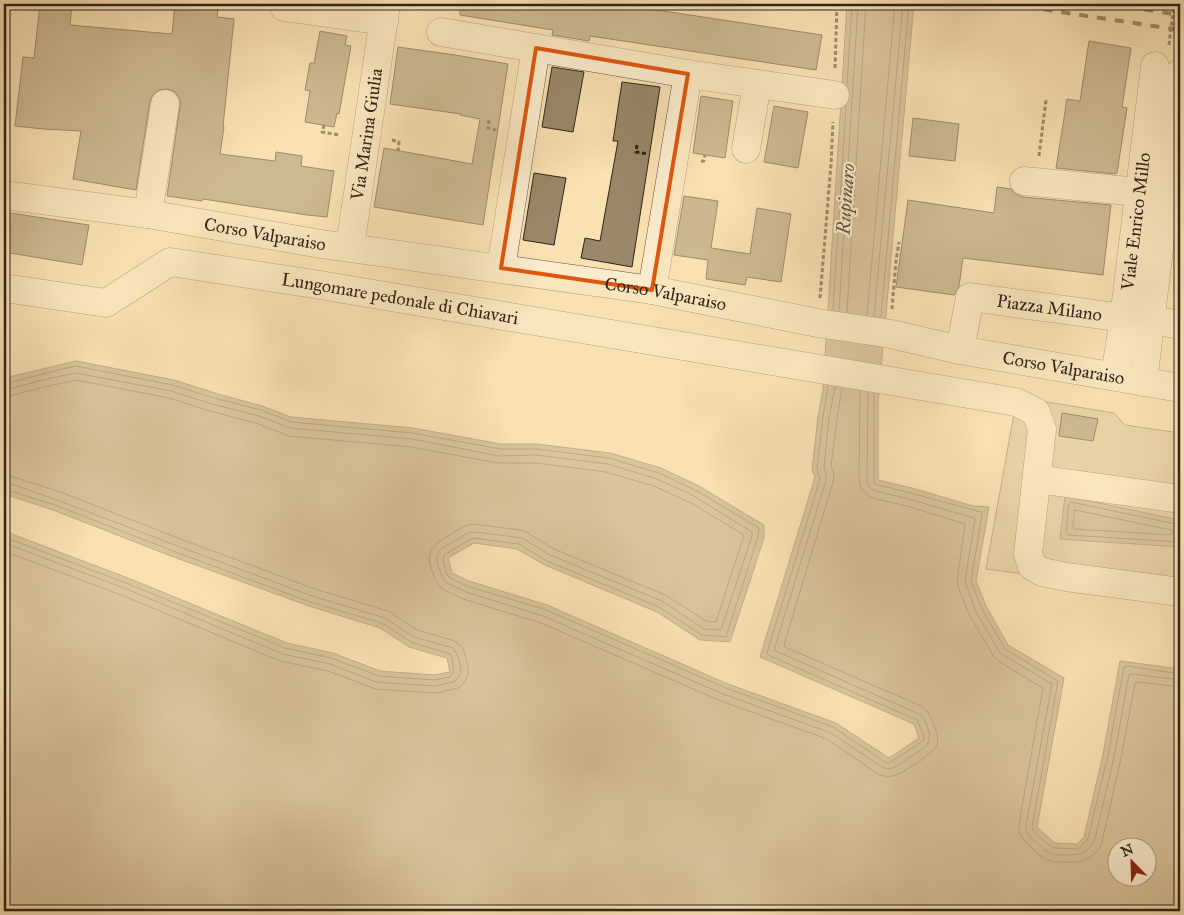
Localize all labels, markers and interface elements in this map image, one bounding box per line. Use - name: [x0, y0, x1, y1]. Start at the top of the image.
- street label: Via Marina Giulia: [346, 66, 387, 203]
- street label: Viale Enrico Millo: [1116, 151, 1155, 293]
- water label: Rupinaro: [831, 163, 860, 236]
- street label: Corso Valparaiso: [202, 213, 327, 256]
- street label: Lungomare pedonale di Chiavari: [280, 268, 520, 329]
- street label: Corso Valparaiso: [603, 273, 728, 316]
- street label: Piazza Milano: [995, 290, 1103, 326]
- street label: Corso Valparaiso: [1001, 347, 1126, 389]
- north arrow: [1106, 838, 1156, 888]
- text: N: [1118, 840, 1136, 861]

